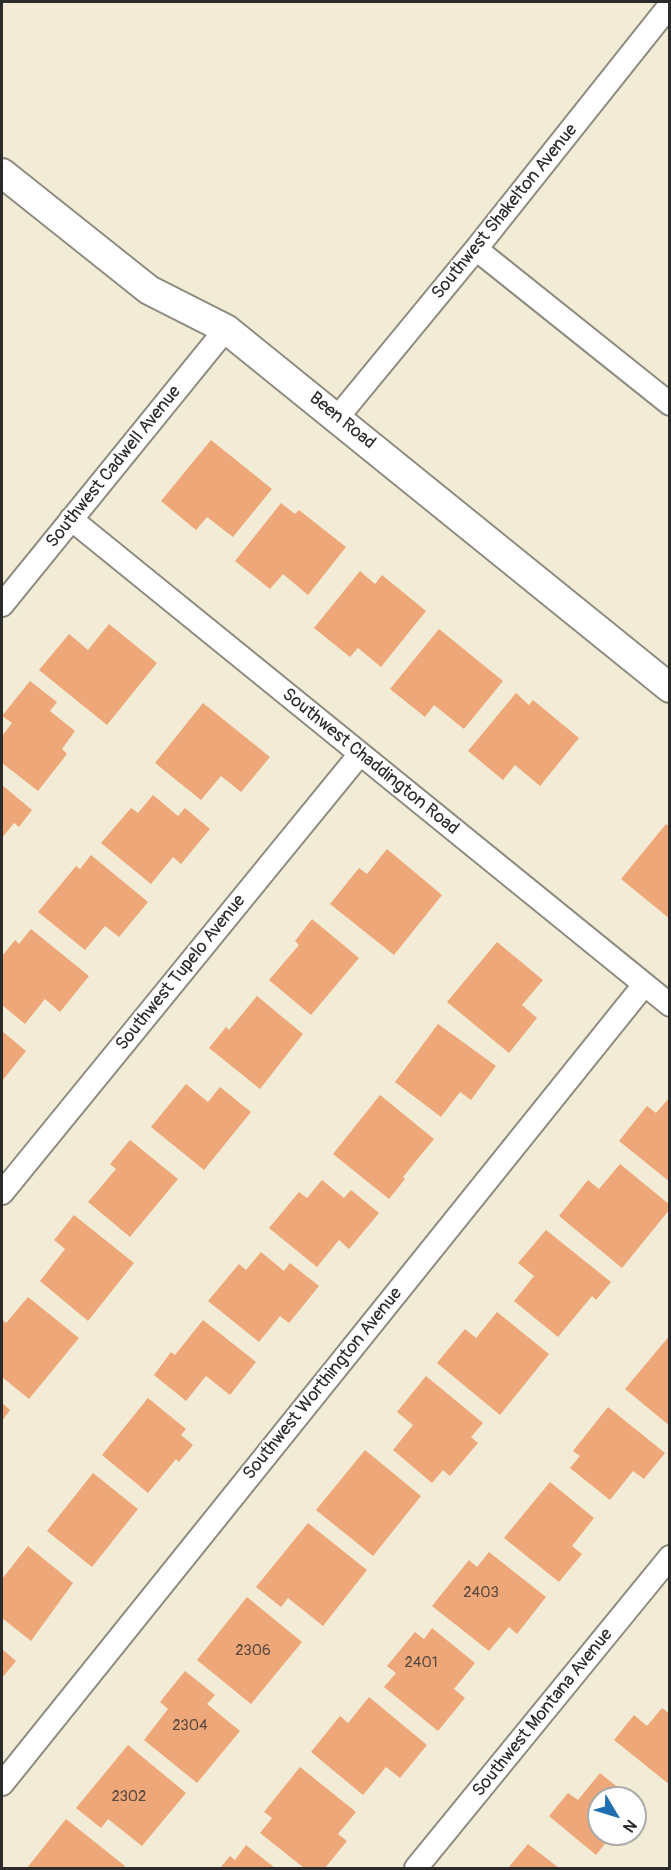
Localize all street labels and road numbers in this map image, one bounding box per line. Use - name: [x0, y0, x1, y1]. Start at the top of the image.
- street label: Southwest Shakelton Avenue: [428, 120, 582, 304]
- street label: Southwest Cadwell Avenue: [42, 382, 186, 552]
- street label: Been Road: [305, 388, 379, 454]
- street label: Southwest Chaddington Road: [277, 684, 463, 840]
- street label: Southwest Tupelo Avenue: [111, 891, 251, 1055]
- street label: Southwest Worthington Avenue: [239, 1284, 407, 1484]
- street label: Southwest Montana Avenue: [468, 1624, 618, 1802]

